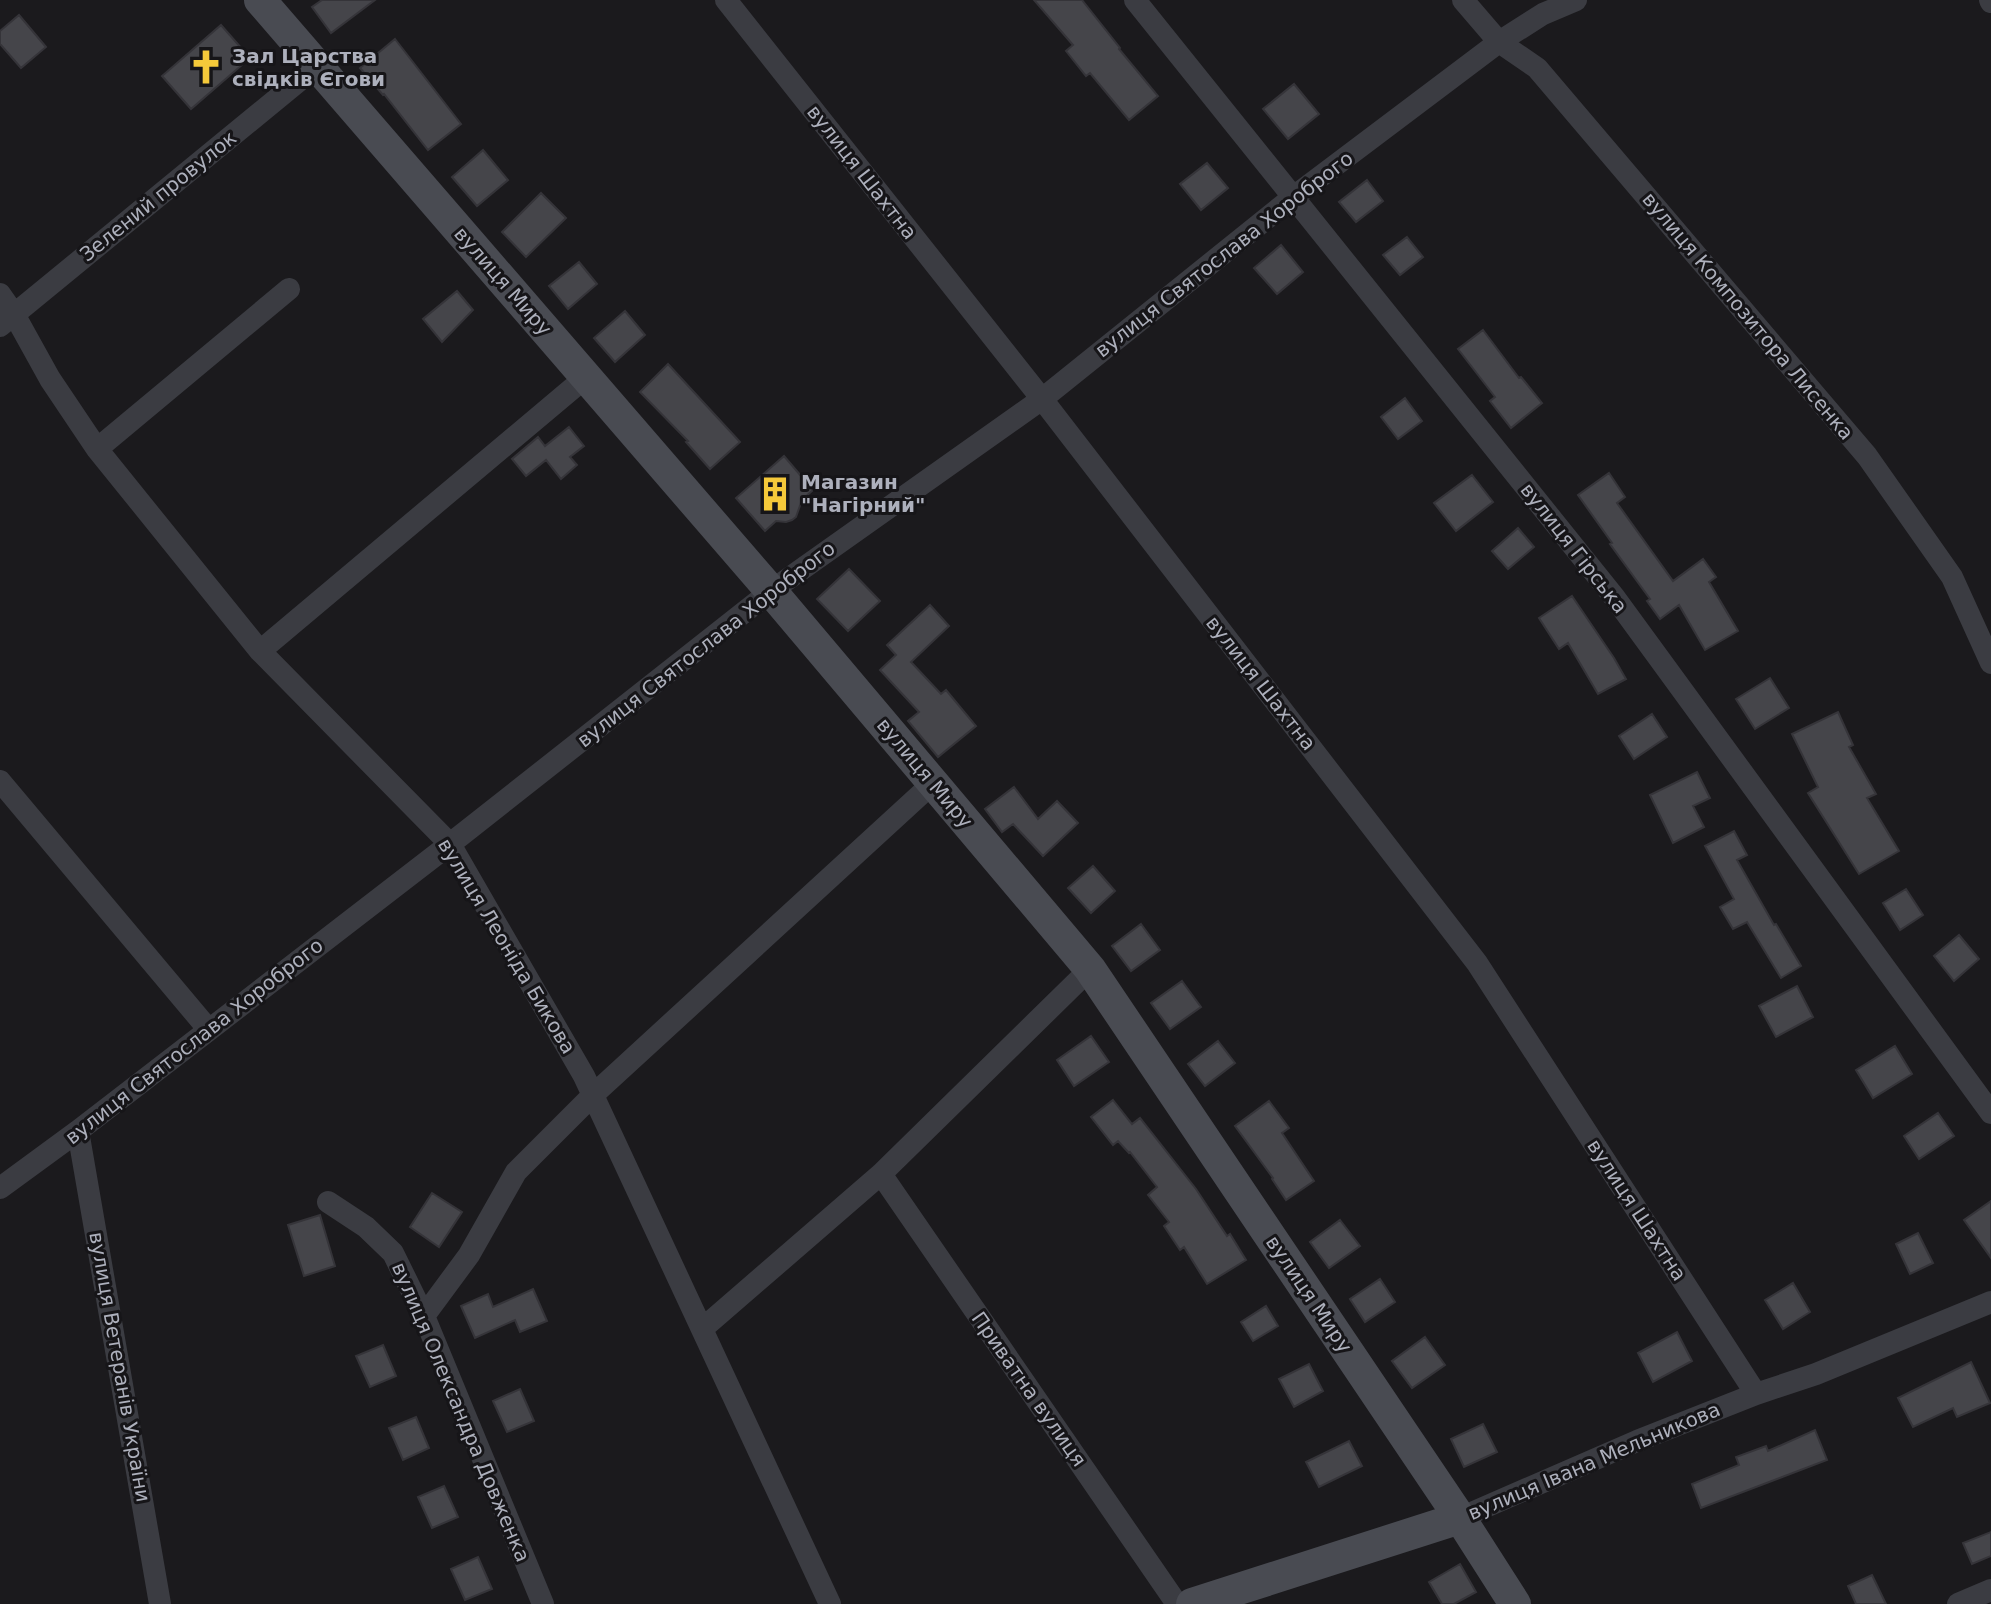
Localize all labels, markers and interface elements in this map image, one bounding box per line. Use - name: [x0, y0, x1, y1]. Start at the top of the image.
- place label: Зал Царства свідків Єгови: [232, 44, 385, 91]
- church icon: Зал Царства свідків Єгови: [187, 48, 225, 86]
- street label: вулиця Шахтна: [802, 100, 922, 244]
- street label: Зелений провулок: [75, 126, 241, 266]
- street label: вулиця Святослава Хороброго: [1090, 146, 1358, 362]
- street label: вулиця Композитора Лисенка: [1637, 187, 1859, 445]
- street label: вулиця Миру: [449, 222, 557, 340]
- place label: Магазин "Нагірний": [801, 470, 926, 517]
- building icon: Магазин "Нагірний": [756, 475, 794, 513]
- street label: вулиця Гірська: [1516, 478, 1632, 618]
- street label: вулиця Святослава Хороброго: [572, 536, 840, 752]
- street label: вулиця Шахтна: [1201, 611, 1321, 755]
- street label: вулиця Миру: [872, 713, 978, 833]
- street label: вулиця Леоніда Бикова: [433, 834, 581, 1058]
- street label: вулиця Святослава Хороброго: [60, 933, 328, 1149]
- street label: вулиця Шахтна: [1582, 1135, 1692, 1285]
- street label: вулиця Ветеранів України: [84, 1230, 156, 1504]
- street label: вулиця Миру: [1261, 1231, 1357, 1357]
- street label: вулиця Олександра Довженка: [387, 1259, 535, 1565]
- street label: Приватна вулиця: [967, 1307, 1091, 1471]
- street label: вулиця Івана Мельникова: [1464, 1397, 1724, 1525]

